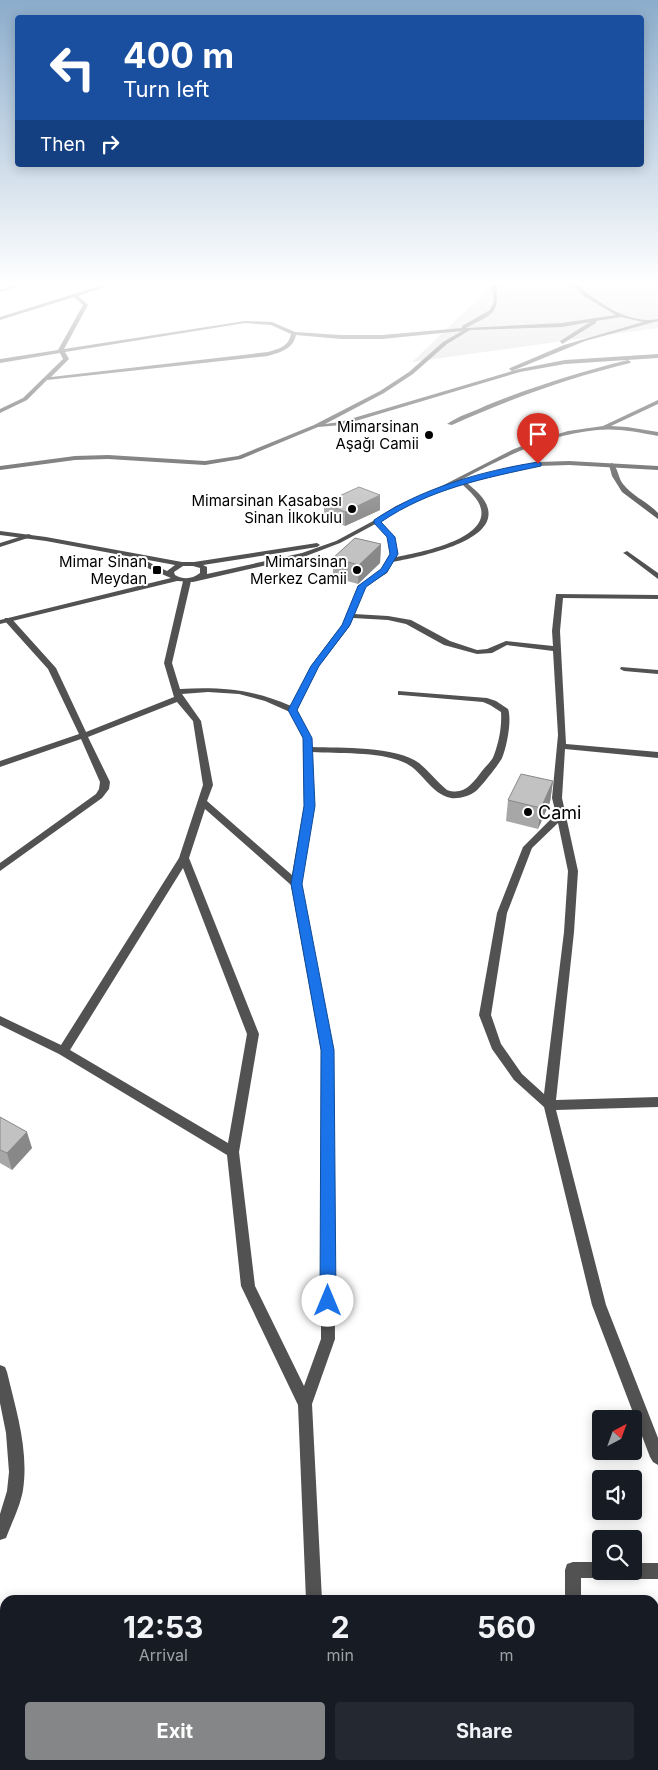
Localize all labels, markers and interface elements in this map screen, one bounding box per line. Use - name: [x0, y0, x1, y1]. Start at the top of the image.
- text: 400 m: [123, 34, 234, 76]
- icon: left: [40, 35, 105, 100]
- text: Turn left: [123, 76, 209, 102]
- icon: right: [96, 130, 124, 158]
- text: Then: [40, 133, 86, 156]
- pin: [517, 413, 559, 464]
- place label: Mimarsinan Aşağı Camii: [335, 417, 419, 453]
- icon: arrive: [524, 420, 552, 448]
- marker: Mimarsinan Aşağı Camii: [423, 429, 435, 441]
- place label: Mimarsinan Kasabası Sinan İlkokulu: [192, 491, 342, 527]
- marker: Mimarsinan Kasabası Sinan İlkokulu: [346, 503, 358, 515]
- place label: Mimar Sinan Meydan: [59, 552, 147, 588]
- place label: Mimarsinan Merkez Camii: [250, 552, 347, 588]
- marker: Mimar Sinan Meydan: [151, 564, 163, 576]
- marker: Mimarsinan Merkez Camii: [351, 564, 363, 576]
- place label: Cami: [538, 802, 581, 823]
- marker: Cami: [522, 806, 534, 818]
- position arrow: [301, 1274, 353, 1326]
- north arrow: [592, 1410, 642, 1460]
- map controls: [592, 1410, 642, 1580]
- button: sound: [592, 1470, 642, 1520]
- button: search: [592, 1530, 642, 1580]
- text: 12:53: [123, 1609, 203, 1645]
- text: 2: [331, 1609, 350, 1645]
- text: 560: [477, 1609, 536, 1645]
- text: Arrival: [139, 1645, 188, 1665]
- text: min: [327, 1645, 354, 1665]
- text: m: [499, 1645, 513, 1665]
- button: Exit: [25, 1702, 325, 1760]
- button: Share: [335, 1702, 634, 1760]

